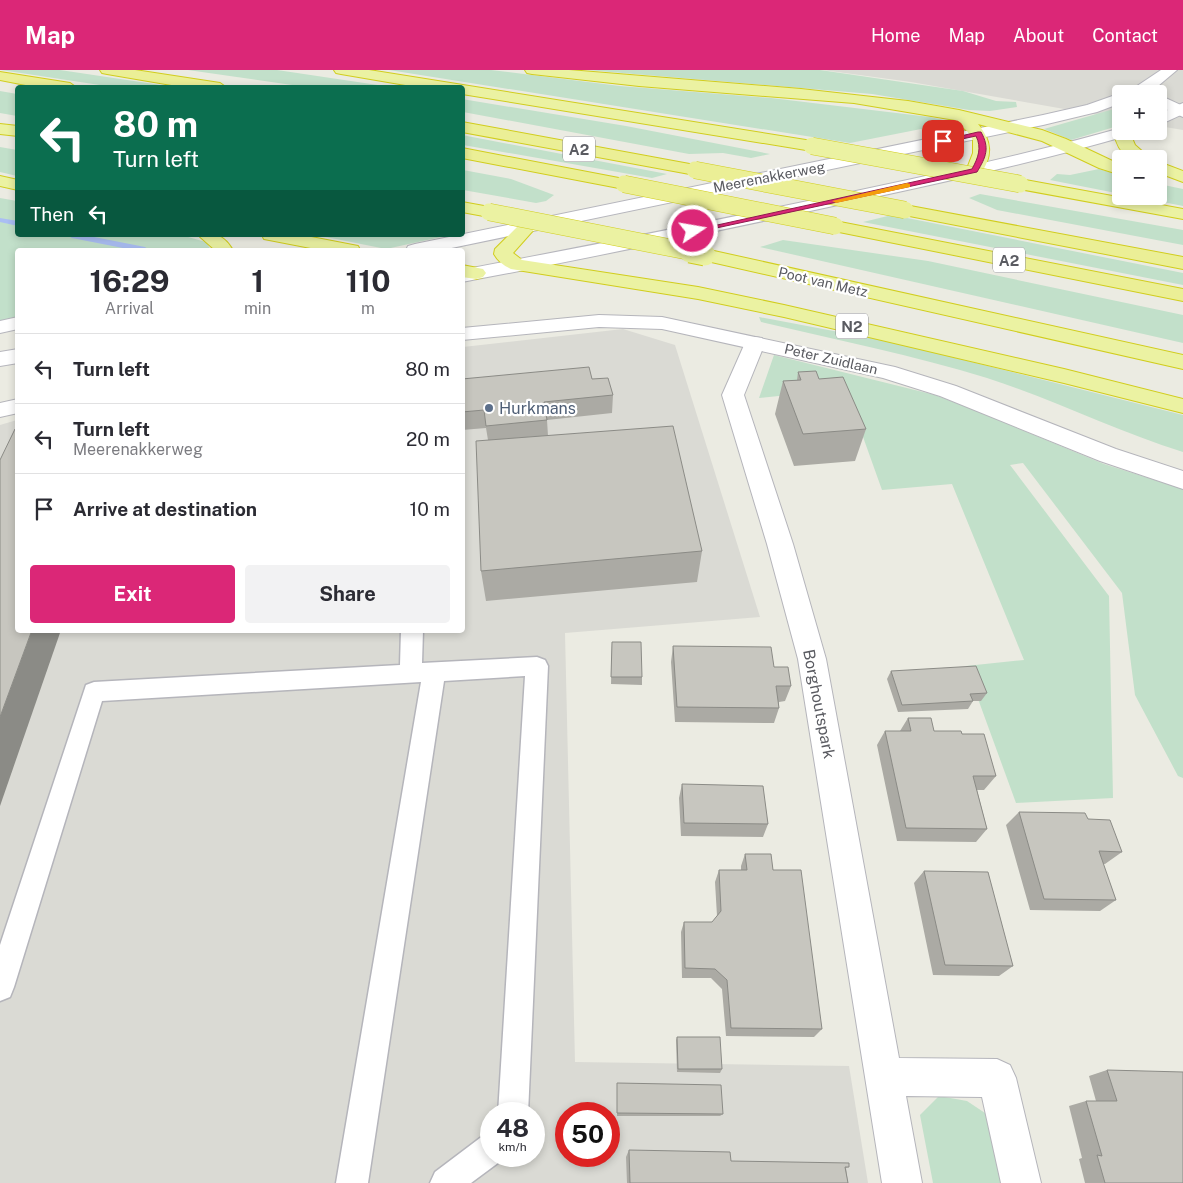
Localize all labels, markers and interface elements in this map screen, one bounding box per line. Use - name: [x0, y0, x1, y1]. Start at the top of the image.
- text: Map: [25, 21, 75, 49]
- text: Home: [871, 25, 921, 46]
- text: Map: [949, 25, 985, 46]
- text: About: [1013, 25, 1064, 46]
- text: Contact: [1092, 25, 1158, 46]
- map controls: [1112, 85, 1167, 205]
- button: +: [1112, 85, 1167, 140]
- text: 80 m: [113, 104, 198, 145]
- icon: left: [30, 105, 95, 170]
- pin: [922, 120, 964, 162]
- icon: arrive: [929, 127, 957, 155]
- road number: A2: [563, 136, 595, 162]
- text: Turn left: [113, 146, 199, 172]
- button: −: [1112, 150, 1167, 205]
- street label: Meerenakkerweg: [712, 158, 827, 196]
- icon: left: [84, 200, 112, 228]
- text: Then: [30, 203, 74, 225]
- position arrow: [666, 204, 718, 256]
- road number: A2: [993, 248, 1025, 272]
- text: 16:29: [89, 263, 170, 299]
- text: 1: [251, 263, 264, 299]
- text: 110: [346, 263, 391, 299]
- street label: Poot van Metz: [777, 264, 870, 300]
- text: Arrival: [105, 299, 154, 318]
- text: min: [244, 299, 271, 318]
- text: m: [361, 299, 375, 318]
- road number: N2: [836, 314, 868, 338]
- street label: Peter Zuidlaan: [783, 341, 879, 377]
- icon: left: [30, 355, 58, 383]
- text: Turn left: [73, 358, 150, 380]
- text: 80 m: [405, 358, 450, 380]
- place label: Hurkmans: [499, 399, 576, 418]
- marker: Hurkmans: [483, 402, 495, 414]
- text: Turn left: [73, 418, 150, 440]
- icon: left: [30, 425, 58, 453]
- text: 20 m: [406, 428, 450, 450]
- text: Meerenakkerweg: [73, 440, 203, 459]
- icon: arrive: [30, 495, 58, 523]
- text: Arrive at destination: [73, 498, 257, 520]
- text: 10 m: [410, 498, 450, 520]
- button: Exit: [30, 565, 235, 623]
- button: Share: [245, 565, 450, 623]
- street label: Borghoutspark: [799, 648, 839, 760]
- speed limit sign: 50: [555, 1102, 620, 1167]
- text: 48: [496, 1113, 529, 1143]
- text: km/h: [498, 1140, 527, 1154]

